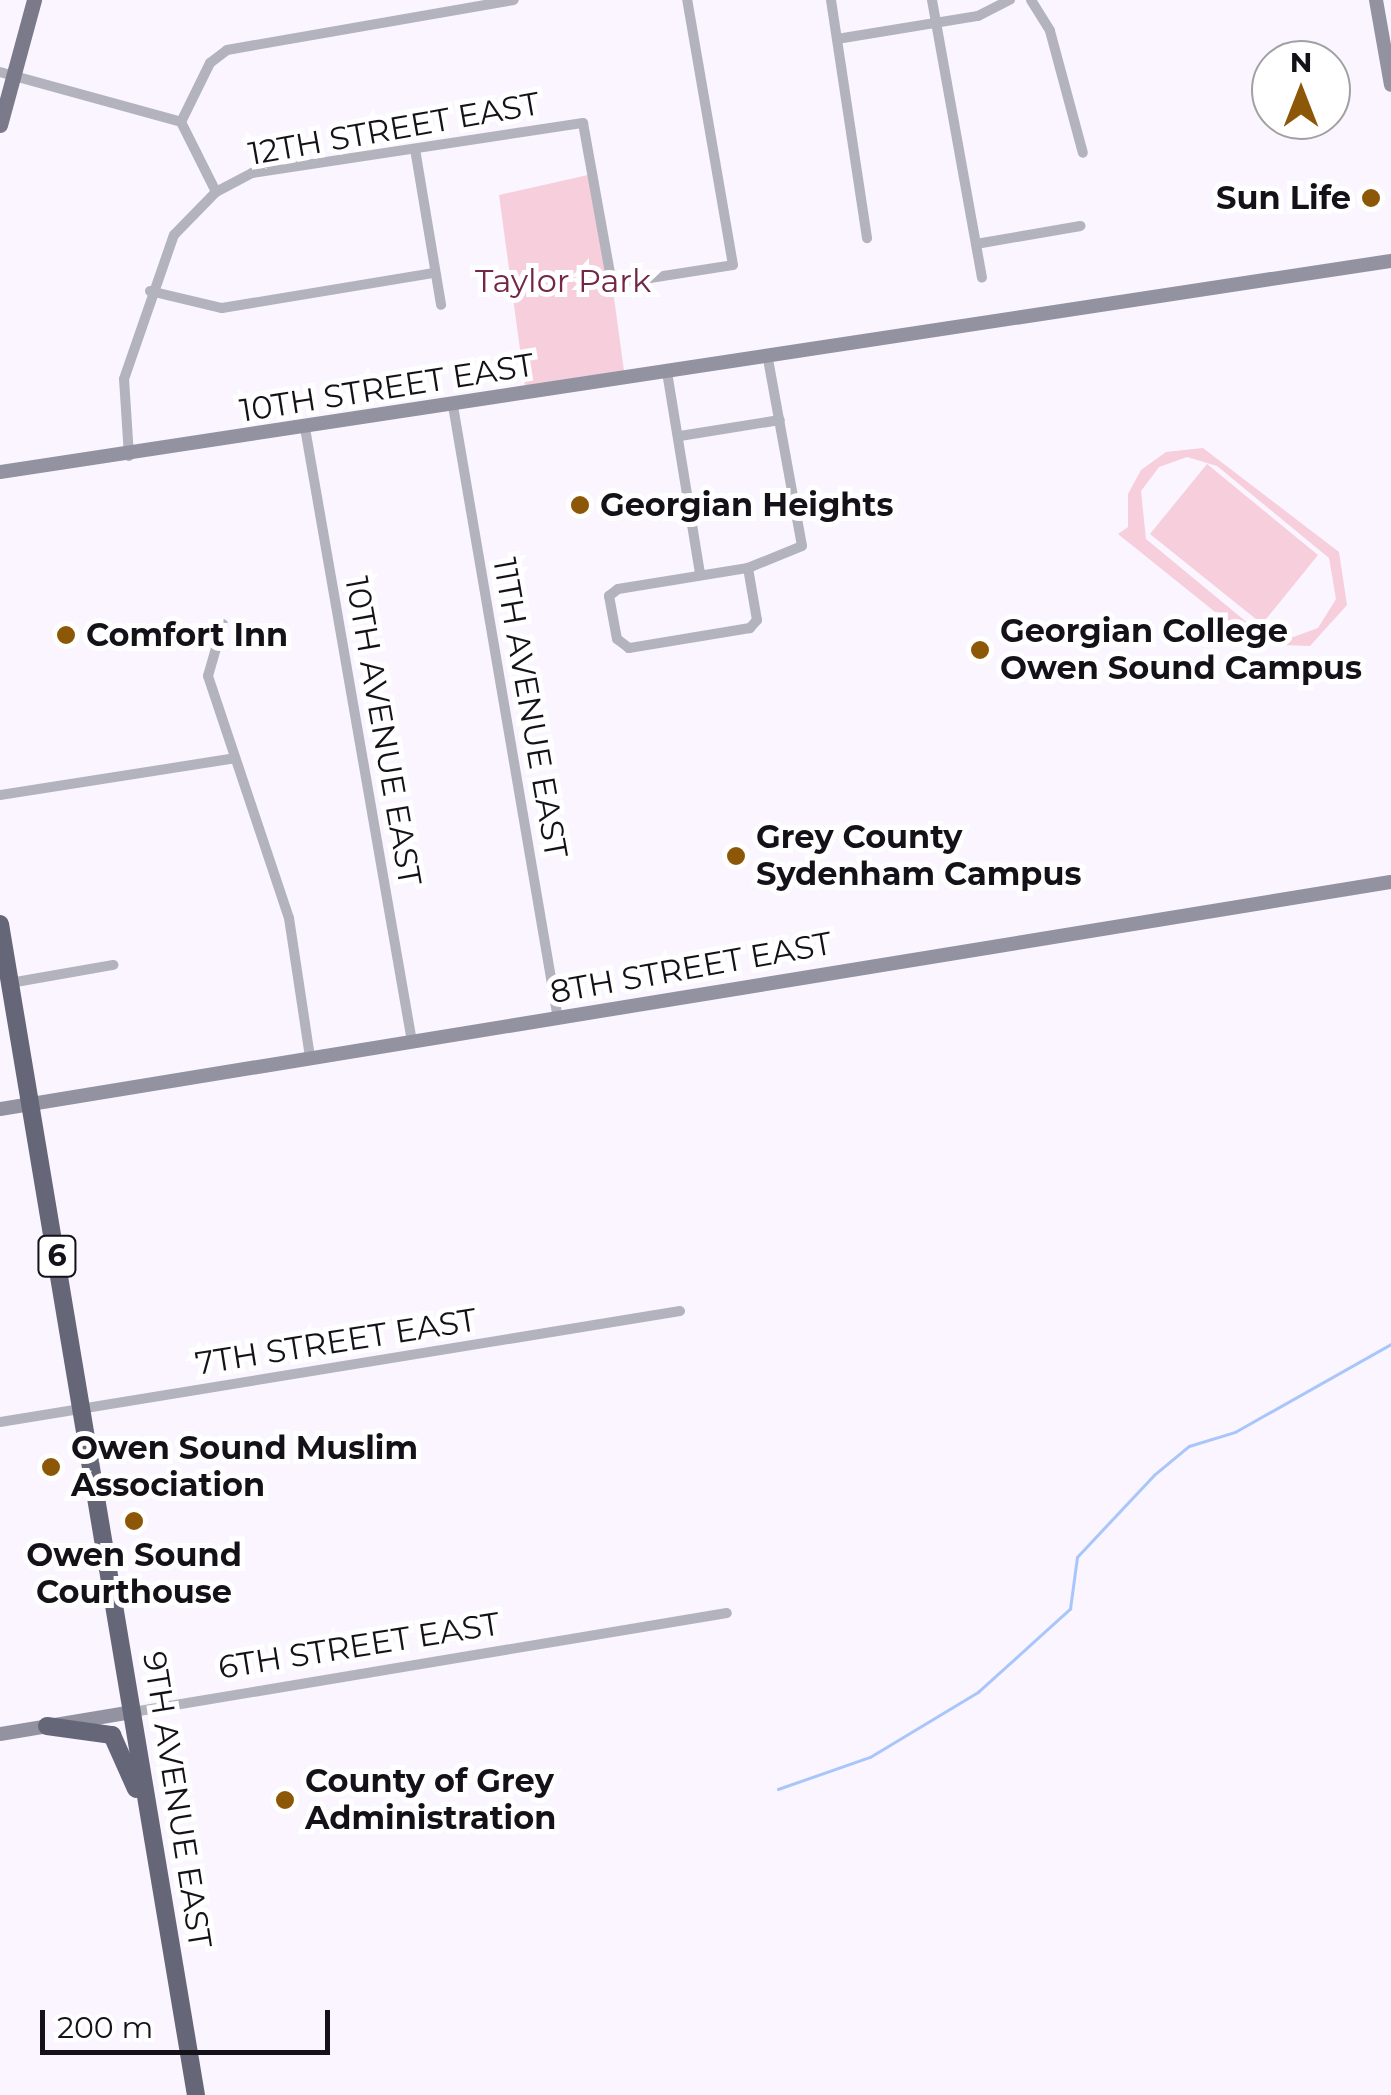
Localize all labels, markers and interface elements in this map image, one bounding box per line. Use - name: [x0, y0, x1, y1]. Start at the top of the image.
- north arrow: [1251, 40, 1351, 140]
- text: N: [1290, 45, 1312, 79]
- street label: 12TH STREET EAST: [246, 84, 542, 174]
- place label: Sun Life: [1216, 179, 1351, 217]
- marker: Sun Life: [1360, 187, 1382, 209]
- park label: Taylor Park: [475, 262, 651, 300]
- street label: 10TH STREET EAST: [237, 346, 537, 430]
- place label: Georgian Heights: [600, 486, 893, 524]
- marker: Georgian Heights: [569, 494, 591, 516]
- street label: 11TH AVENUE EAST: [485, 555, 575, 861]
- street label: 10TH AVENUE EAST: [337, 573, 429, 889]
- place label: Georgian College Owen Sound Campus: [1000, 613, 1362, 688]
- place label: Comfort Inn: [86, 616, 288, 654]
- marker: Comfort Inn: [55, 624, 77, 646]
- marker: Georgian College Owen Sound Campus: [969, 639, 991, 661]
- place label: Grey County Sydenham Campus: [756, 819, 1081, 894]
- marker: Grey County Sydenham Campus: [725, 845, 747, 867]
- street label: 8TH STREET EAST: [547, 924, 835, 1012]
- road number: 6: [37, 1231, 77, 1281]
- street label: 7TH STREET EAST: [193, 1301, 479, 1383]
- place label: Owen Sound Muslim Association: [71, 1430, 418, 1505]
- marker: Owen Sound Muslim Association: [40, 1456, 62, 1478]
- marker: Owen Sound Courthouse: [123, 1510, 145, 1532]
- place label: Owen Sound Courthouse: [26, 1537, 242, 1612]
- street label: 6TH STREET EAST: [216, 1605, 502, 1687]
- street label: 9TH AVENUE EAST: [135, 1649, 219, 1951]
- place label: County of Grey Administration: [305, 1763, 556, 1838]
- marker: County of Grey Administration: [274, 1789, 296, 1811]
- scale bar: [45, 1990, 335, 2052]
- text: 200 m: [57, 2009, 153, 2046]

